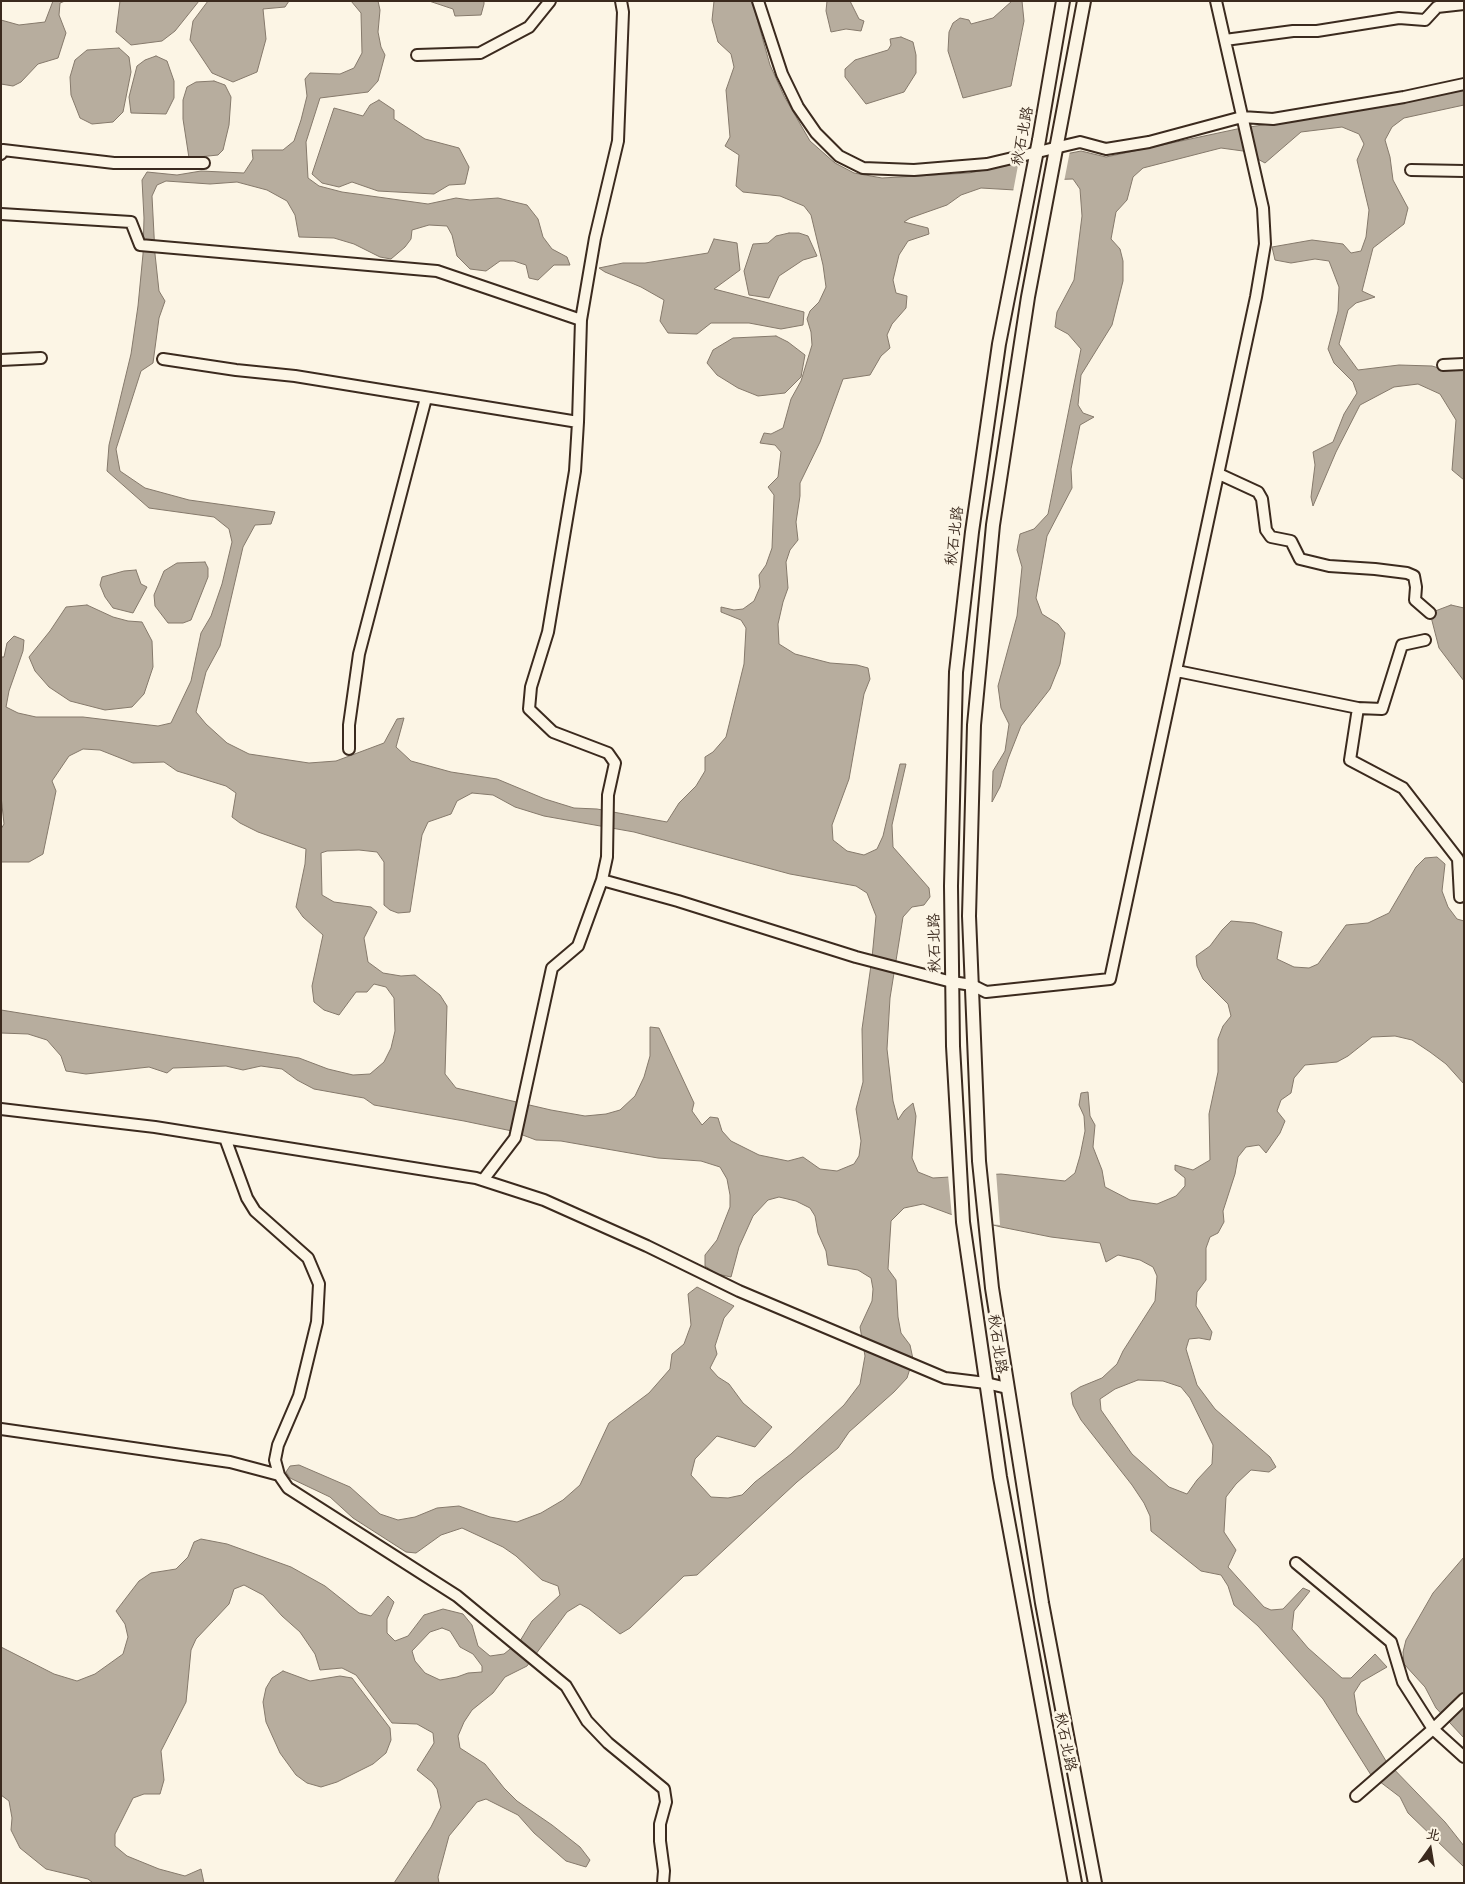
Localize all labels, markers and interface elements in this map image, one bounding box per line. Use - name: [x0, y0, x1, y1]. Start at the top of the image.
- street label: 秋石北路: [1008, 105, 1038, 167]
- street label: 秋石北路: [942, 505, 968, 567]
- street label: 秋石北路: [925, 913, 945, 973]
- street label: 秋石北路: [984, 1313, 1010, 1375]
- street label: 秋石北路: [1050, 1711, 1080, 1773]
- text: 北: [1425, 1823, 1442, 1845]
- north arrow: [1405, 1824, 1455, 1874]

